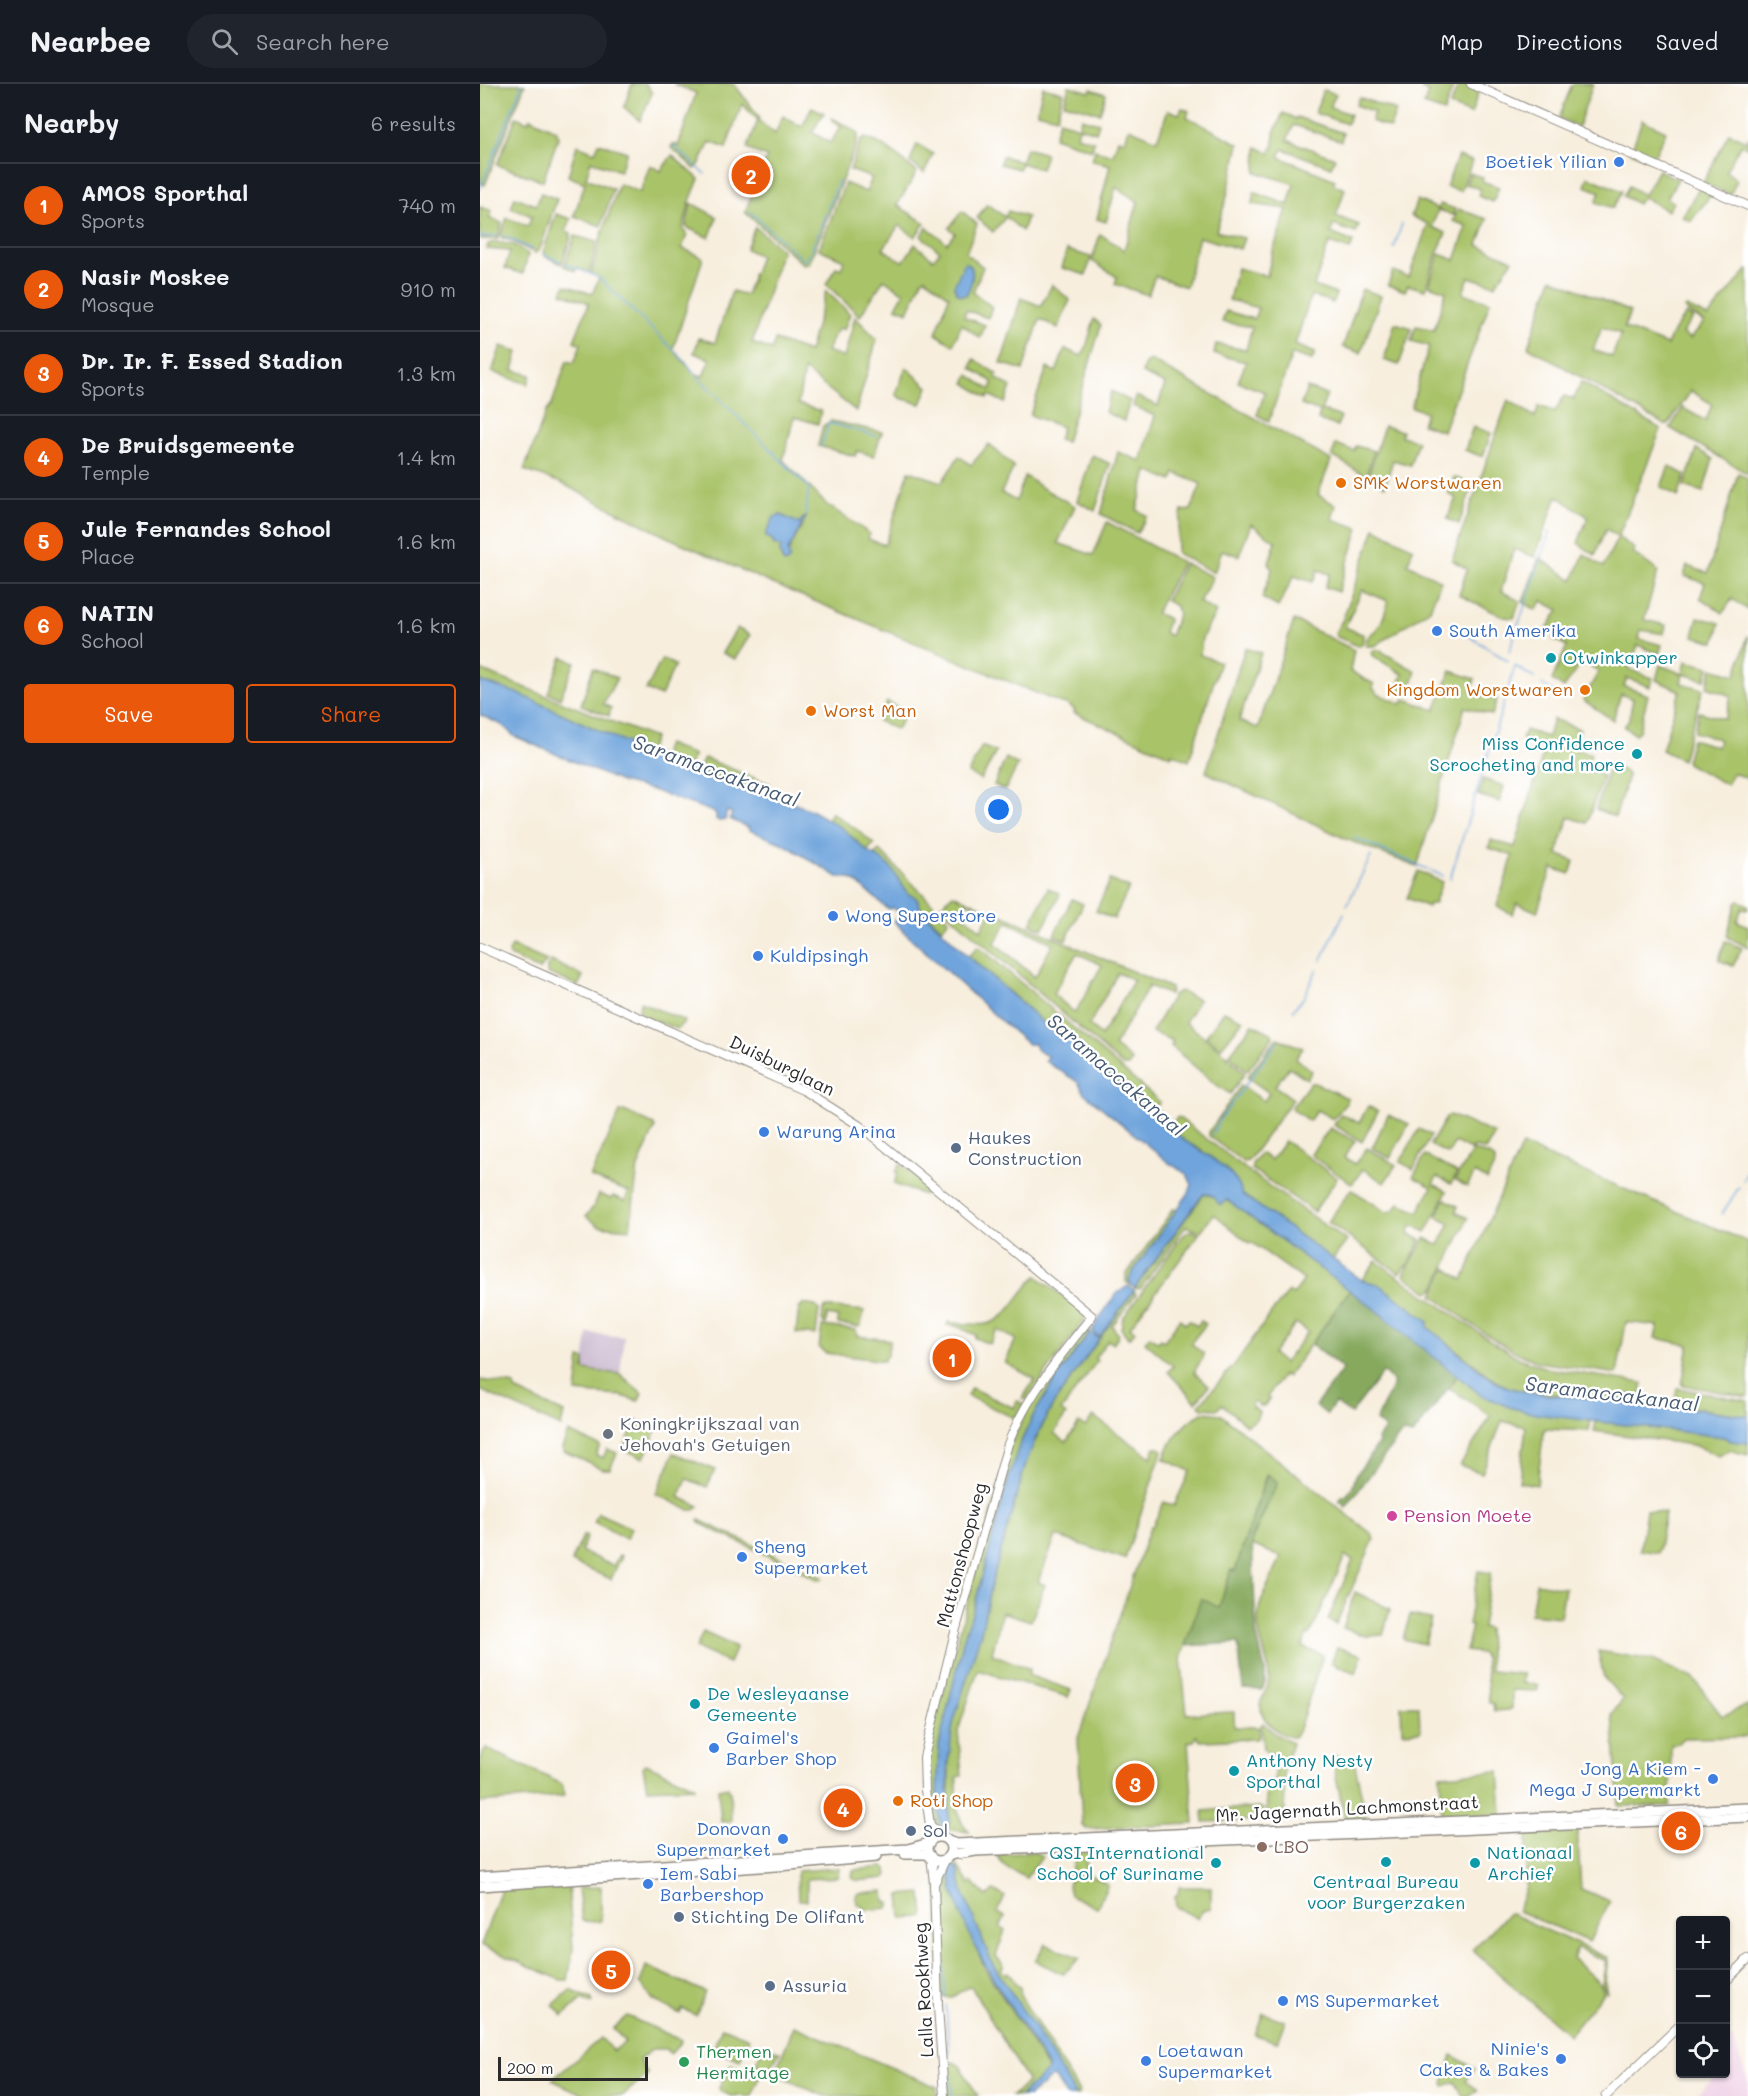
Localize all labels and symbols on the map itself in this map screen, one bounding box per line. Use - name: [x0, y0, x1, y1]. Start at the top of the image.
- place label: Boetiek Yilian: [1486, 149, 1607, 173]
- pin: 2: [732, 152, 770, 197]
- marker: Boetiek Yilian: [1612, 155, 1626, 169]
- place label: SMK Worstwaren: [1353, 470, 1502, 494]
- marker: SMK Worstwaren: [1334, 476, 1348, 490]
- place label: South Amerika: [1449, 618, 1577, 642]
- marker: South Amerika: [1430, 624, 1444, 638]
- place label: Otwinkapper: [1563, 645, 1678, 669]
- marker: Otwinkapper: [1544, 651, 1558, 665]
- place label: Kingdom Worstwaren: [1386, 677, 1573, 701]
- marker: Kingdom Worstwaren: [1578, 683, 1592, 697]
- place label: Worst Man: [823, 698, 916, 722]
- marker: Worst Man: [804, 704, 818, 718]
- water label: Saramaccakanaal: [630, 728, 803, 812]
- place label: Miss Confidence Scrocheting and more: [1430, 731, 1625, 776]
- marker: Miss Confidence Scrocheting and more: [1630, 747, 1644, 761]
- your location: [984, 795, 1013, 824]
- place label: Wong Superstore: [845, 903, 996, 927]
- marker: Wong Superstore: [826, 909, 840, 923]
- place label: Kuldipsingh: [770, 943, 868, 967]
- marker: Kuldipsingh: [751, 949, 765, 963]
- water label: Saramaccakanaal: [1042, 1007, 1191, 1141]
- street label: Duisburglaan: [726, 1029, 839, 1101]
- place label: Warung Arina: [776, 1119, 896, 1143]
- marker: Warung Arina: [757, 1125, 771, 1139]
- place label: Haukes Construction: [968, 1125, 1082, 1170]
- marker: Haukes Construction: [949, 1141, 963, 1155]
- pin: 1: [932, 1336, 972, 1380]
- water label: Saramaccakanaal: [1524, 1369, 1700, 1417]
- place label: Koningkrijkszaal van Jehovah's Getuigen: [620, 1411, 799, 1456]
- marker: Koningkrijkszaal van Jehovah's Getuigen: [601, 1427, 615, 1441]
- street label: Mattonshoopweg: [930, 1480, 992, 1630]
- place label: Pension Moete: [1404, 1503, 1532, 1527]
- marker: Pension Moete: [1385, 1509, 1399, 1523]
- place label: Sheng Supermarket: [754, 1534, 868, 1579]
- marker: Sheng Supermarket: [735, 1550, 749, 1564]
- place label: De Wesleyaanse Gemeente: [707, 1681, 849, 1726]
- marker: De Wesleyaanse Gemeente: [688, 1697, 702, 1711]
- place label: Gaimel's Barber Shop: [726, 1725, 837, 1770]
- marker: Gaimel's Barber Shop: [707, 1741, 721, 1755]
- place label: Anthony Nesty Sporthal: [1246, 1748, 1373, 1793]
- place label: Jong A Kiem - Mega J Supermarkt: [1529, 1756, 1701, 1801]
- pin: 3: [1116, 1760, 1154, 1806]
- marker: Anthony Nesty Sporthal: [1227, 1764, 1241, 1778]
- marker: Jong A Kiem - Mega J Supermarkt: [1706, 1772, 1720, 1786]
- pin: 4: [824, 1786, 862, 1830]
- place label: Roti Shop: [910, 1788, 993, 1812]
- street label: Mr. Jagernath Lachmonstraat: [1215, 1789, 1479, 1827]
- marker: Roti Shop: [891, 1794, 905, 1808]
- pin: 6: [1662, 1808, 1700, 1854]
- place label: Donovan Supermarket: [657, 1816, 771, 1861]
- place label: Sol: [923, 1818, 948, 1842]
- marker: Sol: [904, 1824, 918, 1838]
- marker: Donovan Supermarket: [776, 1832, 790, 1846]
- place label: LBO: [1274, 1834, 1309, 1858]
- place label: QSI International School of Suriname: [1037, 1840, 1204, 1885]
- marker: LBO: [1255, 1840, 1269, 1854]
- place label: Nationaal Archief: [1487, 1840, 1573, 1885]
- marker: Centraal Bureau voor Burgerzaken: [1379, 1855, 1393, 1869]
- marker: QSI International School of Suriname: [1209, 1856, 1223, 1870]
- marker: Nationaal Archief: [1468, 1856, 1482, 1870]
- place label: Iem Sabi Barbershop: [660, 1861, 764, 1906]
- place label: Centraal Bureau voor Burgerzaken: [1307, 1869, 1465, 1914]
- marker: Iem Sabi Barbershop: [641, 1877, 655, 1891]
- place label: Stichting De Olifant: [691, 1904, 865, 1928]
- marker: Stichting De Olifant: [672, 1910, 686, 1924]
- street label: Lalla Rookhweg: [907, 1922, 939, 2058]
- pin: 5: [592, 1948, 630, 1992]
- place label: Assuria: [782, 1973, 848, 1997]
- marker: Assuria: [763, 1979, 777, 1993]
- place label: MS Supermarket: [1295, 1988, 1440, 2012]
- marker: MS Supermarket: [1276, 1994, 1290, 2008]
- place label: Ninie's Cakes & Bakes: [1419, 2036, 1549, 2081]
- place label: Loetawan Supermarket: [1158, 2038, 1272, 2083]
- place label: Thermen Hermitage: [696, 2039, 790, 2084]
- marker: Ninie's Cakes & Bakes: [1554, 2052, 1568, 2066]
- scale bar: [498, 2054, 648, 2082]
- marker: Loetawan Supermarket: [1139, 2054, 1153, 2068]
- marker: Thermen Hermitage: [677, 2055, 691, 2069]

